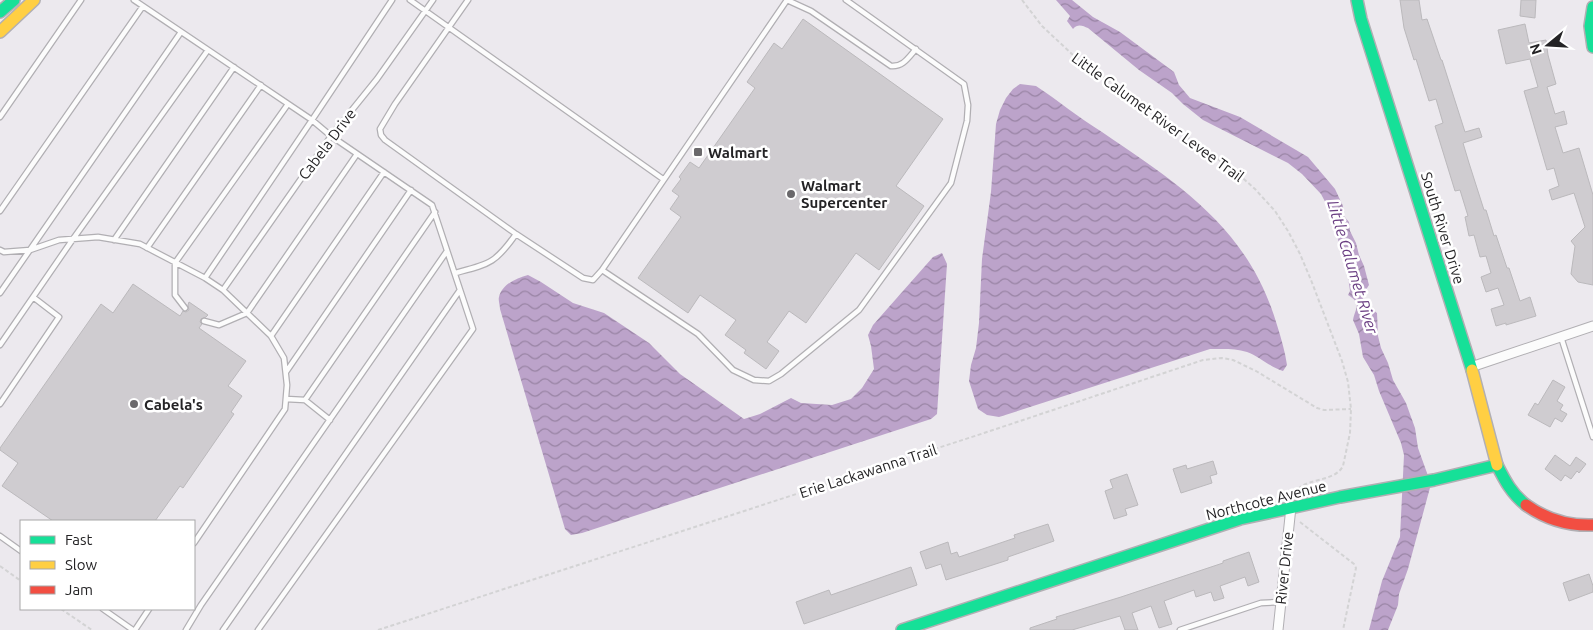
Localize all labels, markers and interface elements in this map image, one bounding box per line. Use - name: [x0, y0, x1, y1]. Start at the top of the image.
- north arrow: [1523, 20, 1573, 70]
- text: N: [1526, 42, 1545, 56]
- street label: Little Calumet River Levee Trail: [1069, 49, 1247, 185]
- street label: Cabela Drive: [295, 105, 359, 183]
- place label: Walmart: [708, 144, 769, 161]
- marker: Walmart: [692, 146, 704, 158]
- street label: South River Drive: [1418, 170, 1468, 286]
- place label: Walmart Supercenter: [801, 177, 888, 211]
- marker: Walmart Supercenter: [785, 188, 797, 200]
- water label: Little Calumet River: [1324, 198, 1382, 337]
- place label: Cabela's: [144, 396, 203, 413]
- marker: Cabela's: [128, 398, 140, 410]
- street label: Erie Lackawanna Trail: [797, 441, 939, 501]
- street label: Northcote Avenue: [1204, 477, 1328, 523]
- legend: [20, 520, 195, 610]
- text: Fast: [65, 531, 93, 548]
- street label: River Drive: [1272, 531, 1296, 605]
- text: Slow: [65, 556, 98, 573]
- text: Jam: [65, 581, 93, 598]

